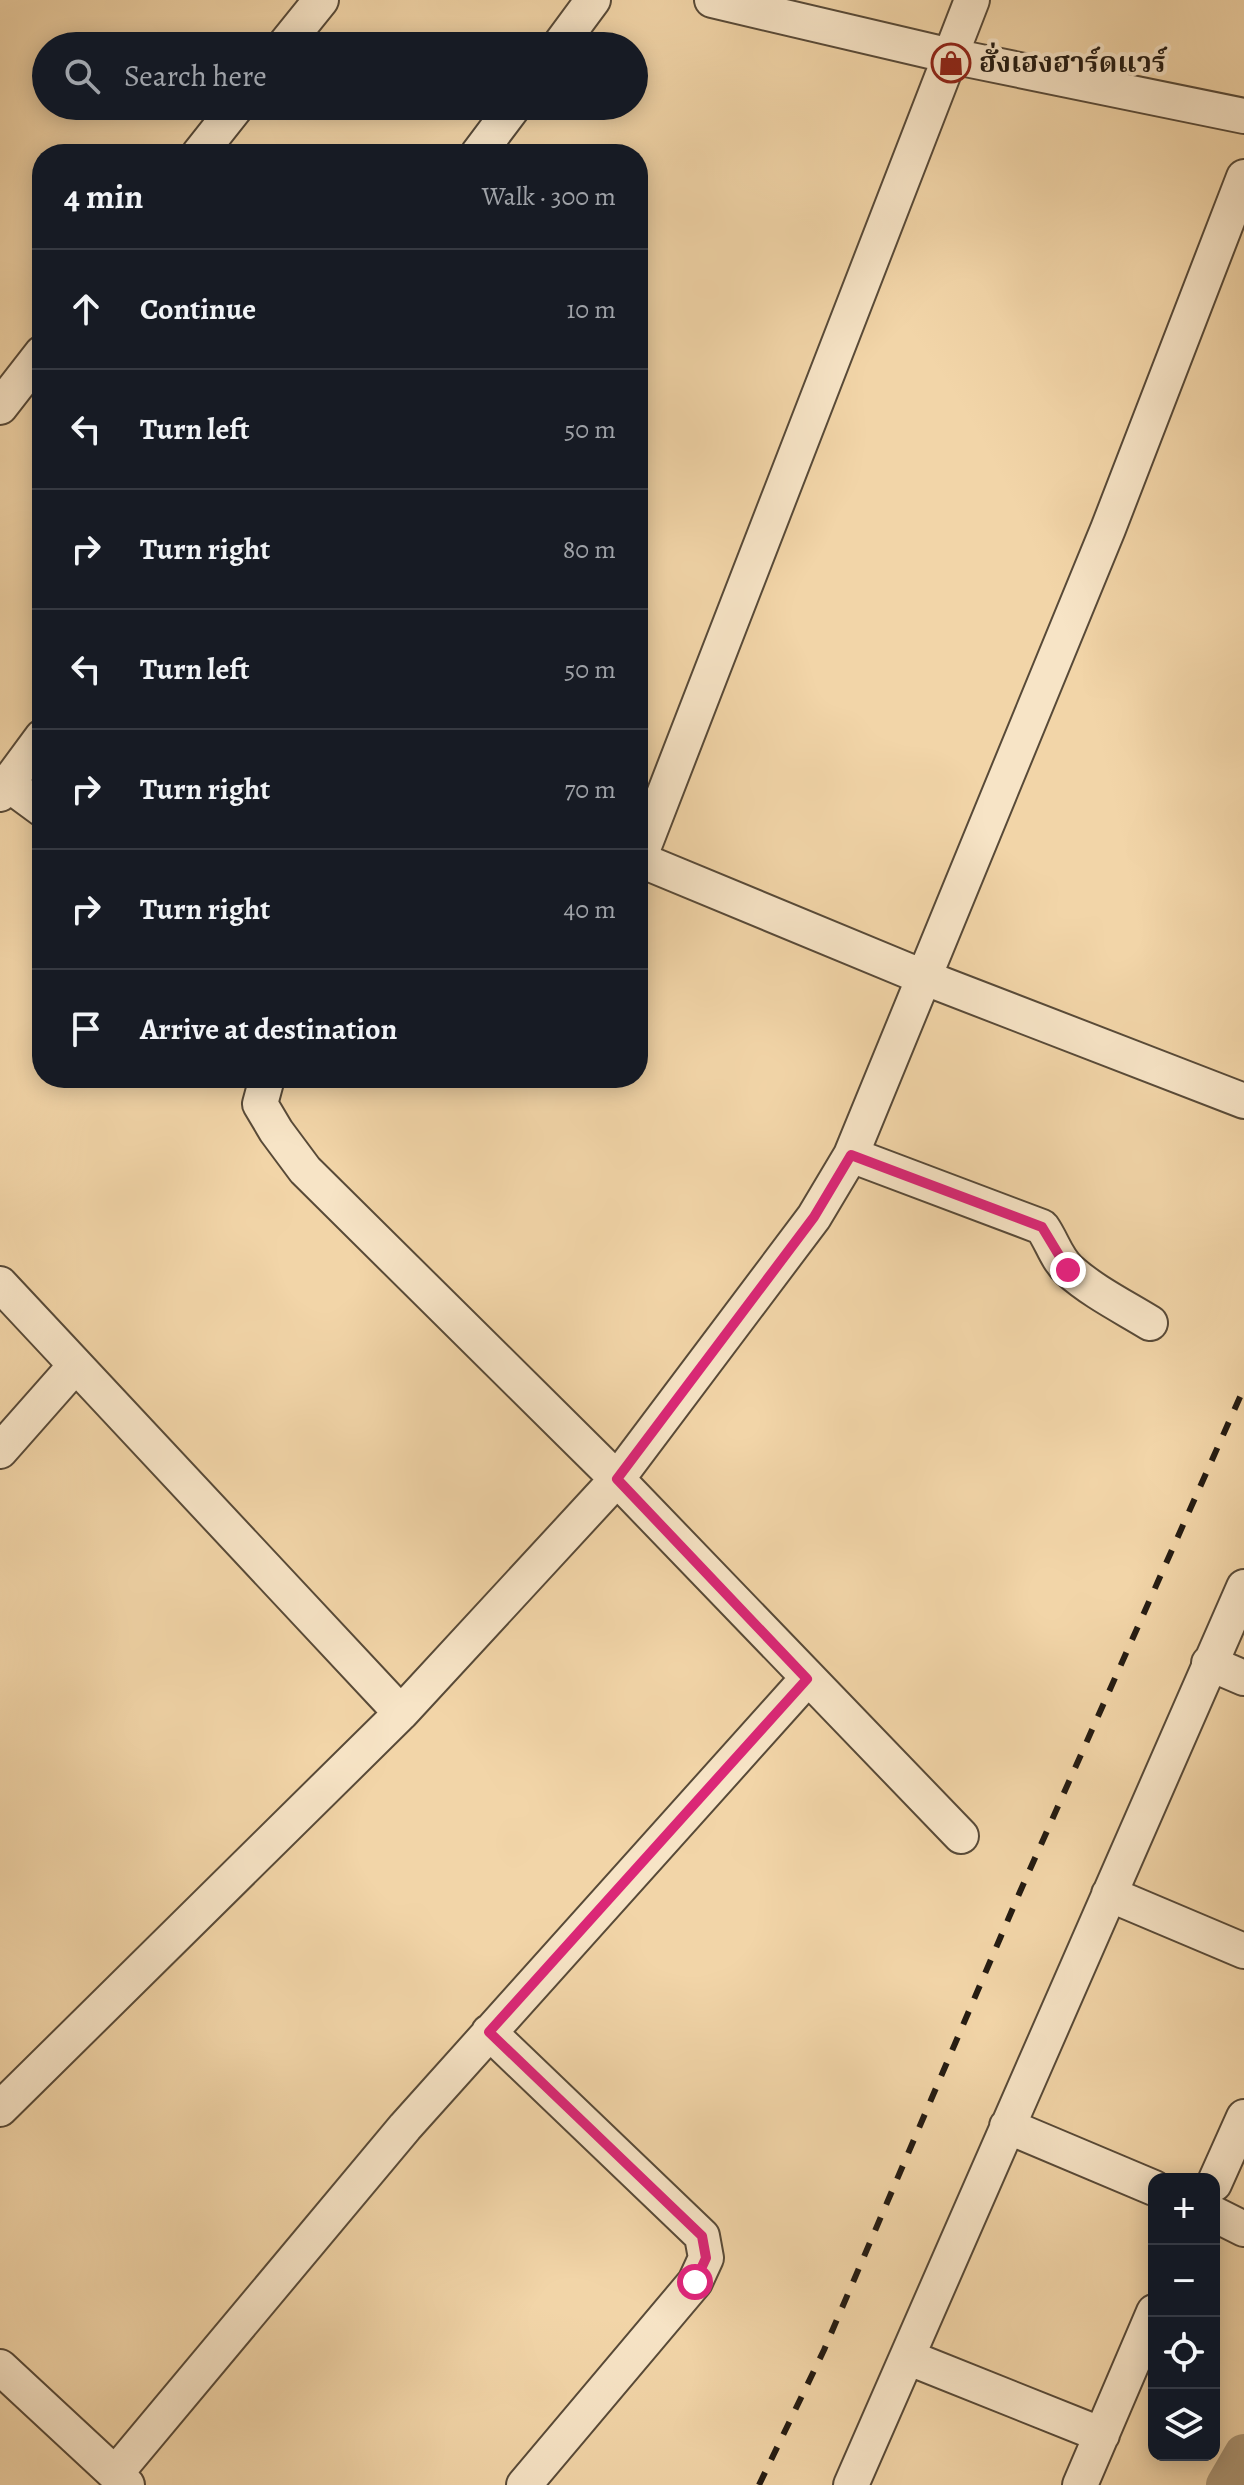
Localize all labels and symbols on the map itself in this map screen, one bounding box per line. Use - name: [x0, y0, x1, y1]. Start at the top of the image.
- shop icon: ฮั่งเฮงฮาร์ดแวร์: [930, 42, 972, 84]
- place label: ฮั่งเฮงฮาร์ดแวร์: [979, 42, 1168, 82]
- route end: [1050, 1252, 1086, 1288]
- route start: [677, 2264, 713, 2300]

